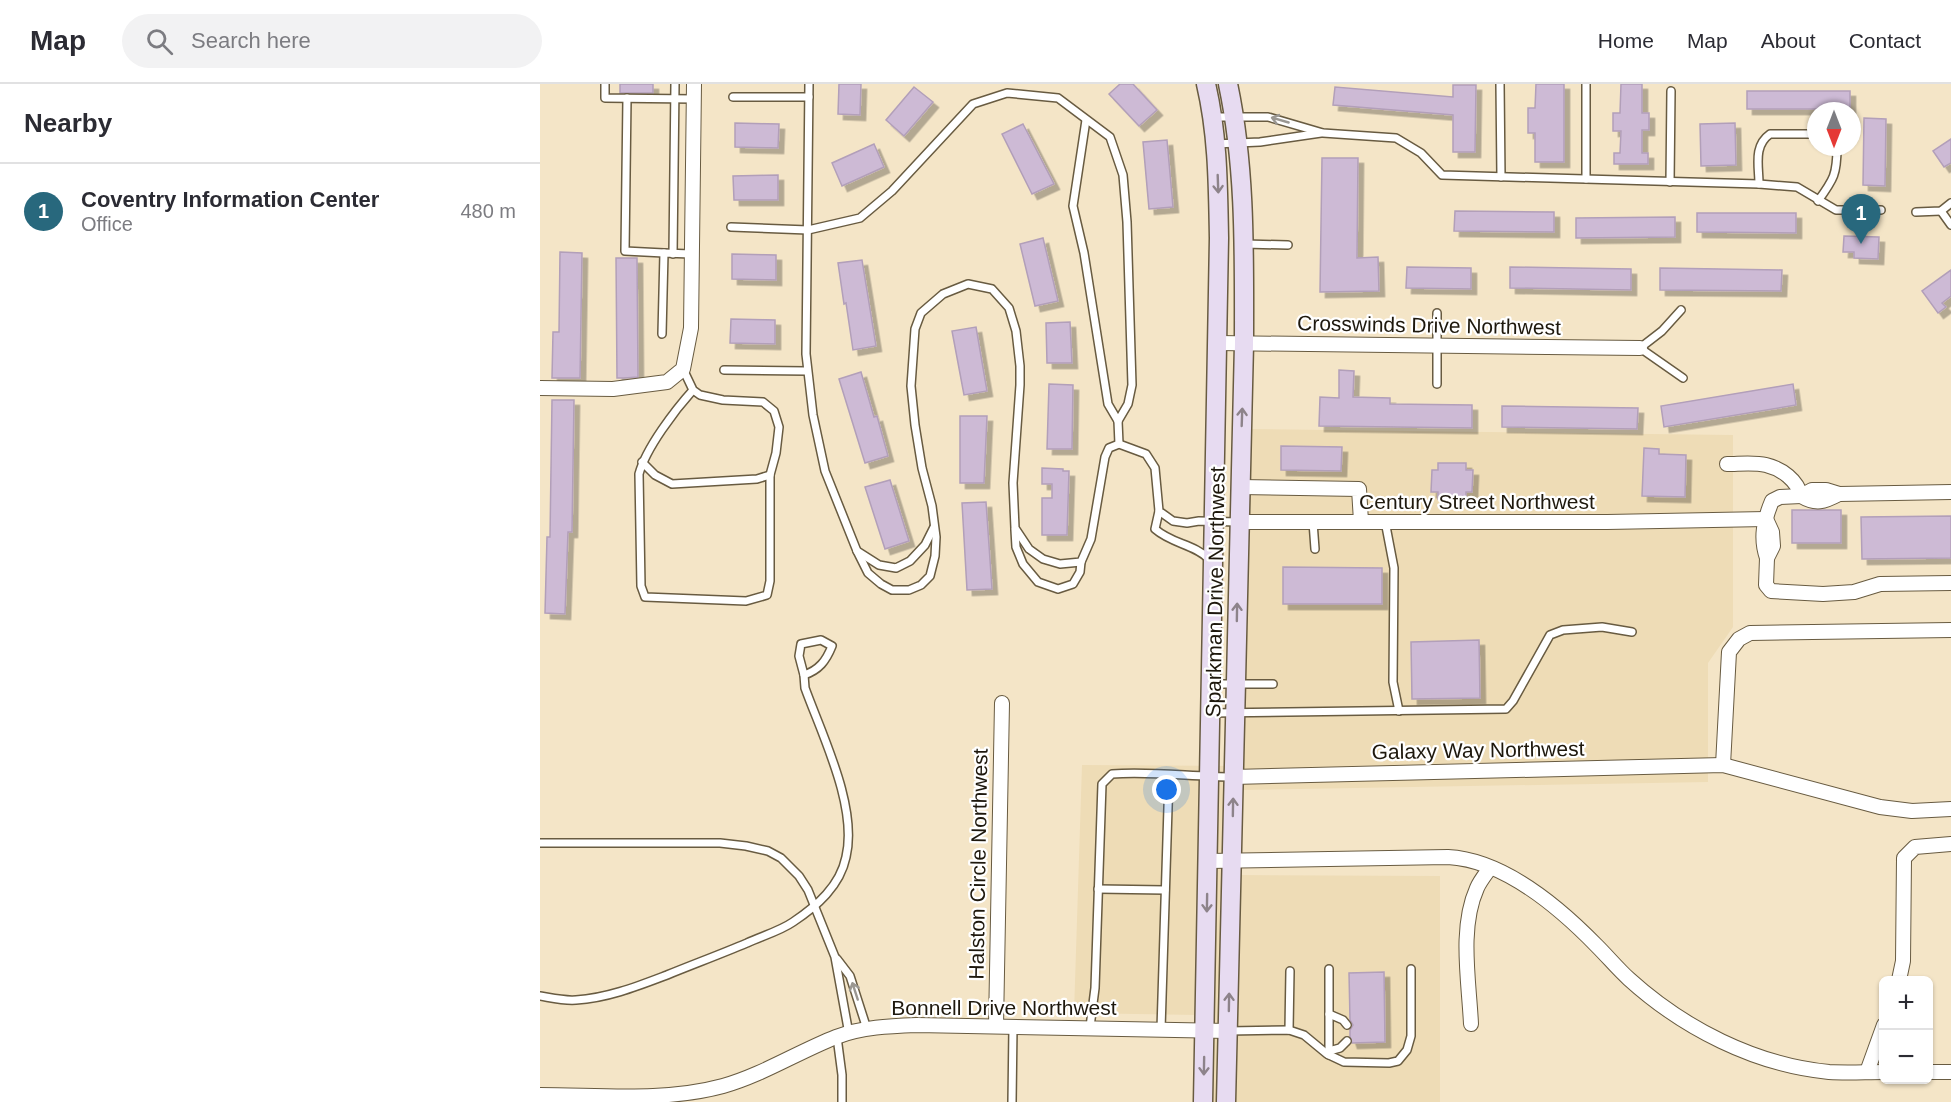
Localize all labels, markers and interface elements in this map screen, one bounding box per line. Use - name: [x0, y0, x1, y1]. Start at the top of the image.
- search box: [122, 14, 542, 68]
- text: Map: [30, 25, 86, 56]
- icon: search: [143, 25, 176, 58]
- text: Search here: [191, 28, 311, 53]
- text: Home: [1598, 29, 1654, 52]
- text: Map: [1687, 29, 1728, 52]
- text: About: [1761, 29, 1816, 52]
- text: Contact: [1849, 29, 1921, 52]
- north arrow: [1807, 102, 1861, 156]
- text: Nearby: [24, 108, 112, 138]
- one-way arrow: [1271, 114, 1290, 125]
- one-way arrow: [1212, 173, 1224, 193]
- text: Coventry Information Center: [81, 187, 379, 212]
- pin: 1: [1842, 194, 1880, 244]
- text: 1: [38, 200, 49, 222]
- text: 480 m: [460, 200, 516, 222]
- text: Office: [81, 213, 133, 235]
- street label: Crosswinds Drive Northwest: [1297, 311, 1561, 339]
- one-way arrow: [1236, 407, 1247, 427]
- street label: Sparkman Drive Northwest: [1201, 466, 1229, 718]
- street label: Century Street Northwest: [1359, 490, 1595, 513]
- one-way arrow: [1231, 602, 1243, 622]
- street label: Galaxy Way Northwest: [1371, 737, 1585, 763]
- street label: Halston Circle Northwest: [964, 748, 992, 980]
- your location: [1152, 775, 1181, 804]
- one-way arrow: [1227, 797, 1239, 817]
- one-way arrow: [1201, 893, 1213, 913]
- map controls: [1879, 976, 1933, 1084]
- button: +: [1879, 976, 1933, 1030]
- one-way arrow: [849, 982, 860, 1001]
- one-way arrow: [1223, 992, 1234, 1012]
- street label: Bonnell Drive Northwest: [891, 996, 1117, 1019]
- button: −: [1879, 1030, 1933, 1084]
- one-way arrow: [1198, 1056, 1210, 1076]

